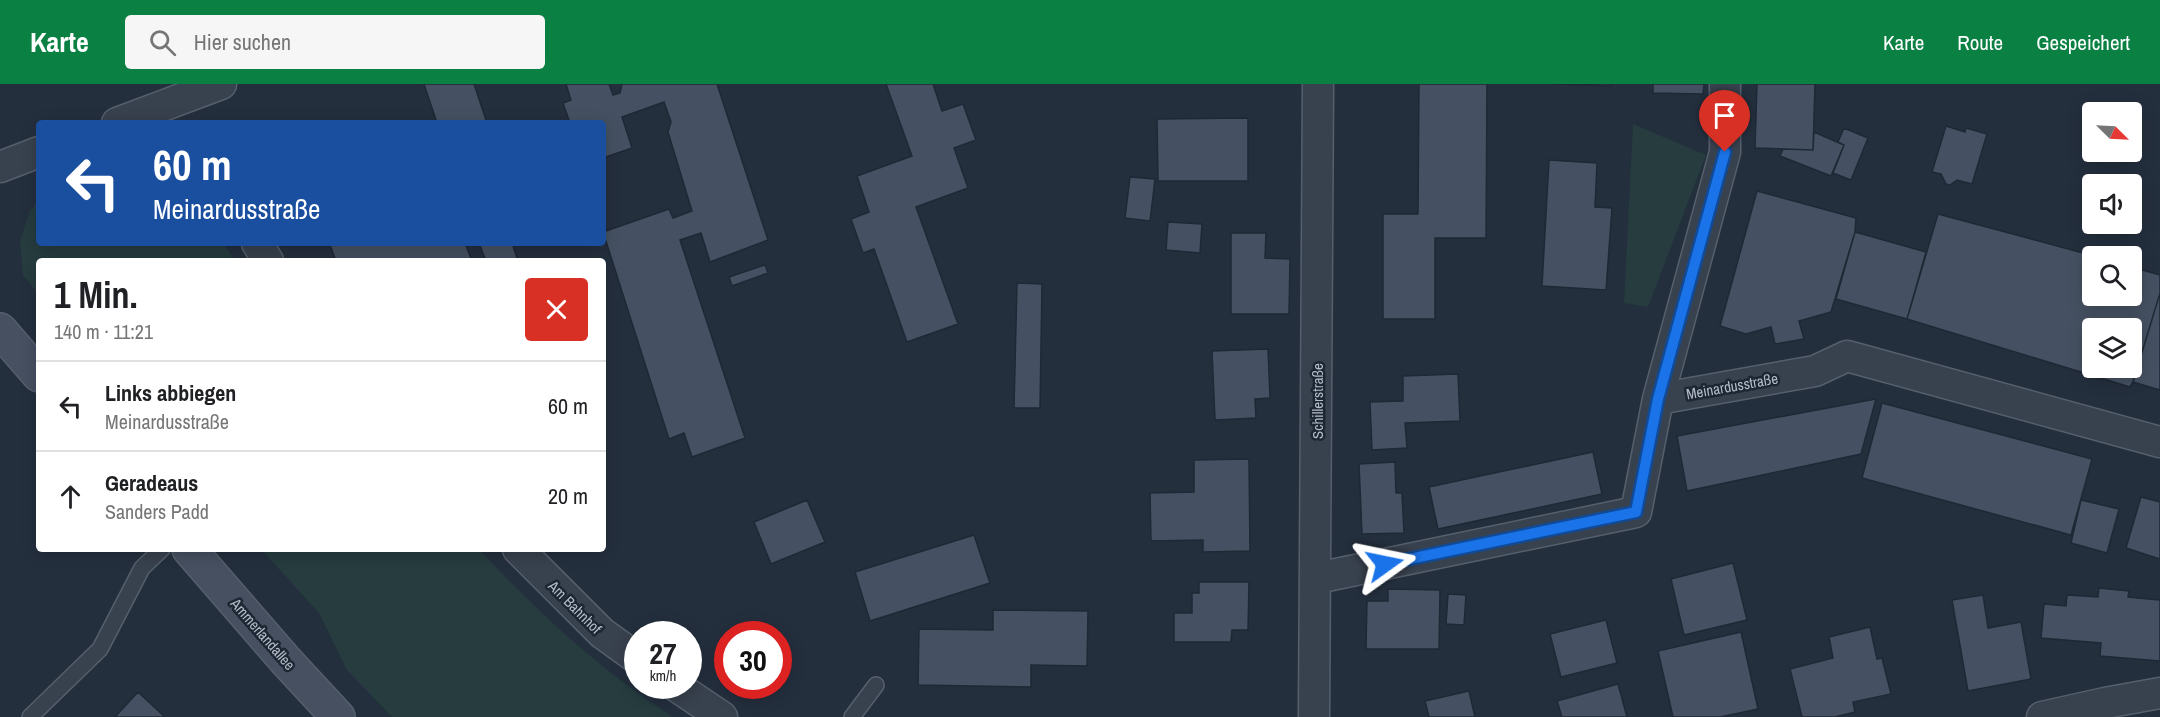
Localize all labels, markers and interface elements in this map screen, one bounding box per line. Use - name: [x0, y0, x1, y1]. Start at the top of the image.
- search box: [125, 15, 545, 69]
- text: Karte: [30, 23, 89, 61]
- icon: search: [146, 26, 179, 59]
- text: Hier suchen: [194, 27, 291, 57]
- text: Karte: [1883, 28, 1924, 57]
- text: Route: [1957, 28, 2003, 57]
- text: Gespeichert: [2036, 28, 2130, 57]
- pin: [1699, 90, 1750, 152]
- icon: arrive: [1708, 99, 1741, 132]
- north arrow: [2082, 102, 2142, 162]
- map controls: [2082, 102, 2142, 378]
- text: 60 m: [153, 137, 232, 193]
- icon: left: [54, 144, 132, 222]
- button: sound: [2082, 174, 2142, 234]
- text: Meinardusstraße: [153, 191, 320, 227]
- button: search: [2082, 246, 2142, 306]
- text: 1 Min.: [54, 271, 138, 319]
- button: close: [525, 278, 588, 341]
- text: 140 m · 11:21: [54, 318, 153, 345]
- button: layers: [2082, 318, 2142, 378]
- street label: Schillerstraße: [1307, 363, 1328, 439]
- street label: Meinardusstraße: [1684, 368, 1780, 404]
- text: Links abbiegen: [105, 378, 236, 408]
- icon: left: [54, 390, 87, 423]
- text: 60 m: [548, 391, 588, 421]
- text: Meinardusstraße: [105, 408, 229, 435]
- text: Geradeaus: [105, 468, 198, 498]
- icon: ahead: [54, 480, 87, 513]
- text: 20 m: [548, 481, 588, 511]
- text: Sanders Padd: [105, 498, 209, 525]
- position arrow: [1353, 532, 1417, 596]
- street label: Am Bahnhof: [543, 575, 607, 639]
- street label: Ammerlandallee: [225, 593, 300, 675]
- speed limit sign: 30: [714, 621, 792, 699]
- text: 27: [649, 633, 677, 673]
- text: km/h: [650, 665, 676, 686]

